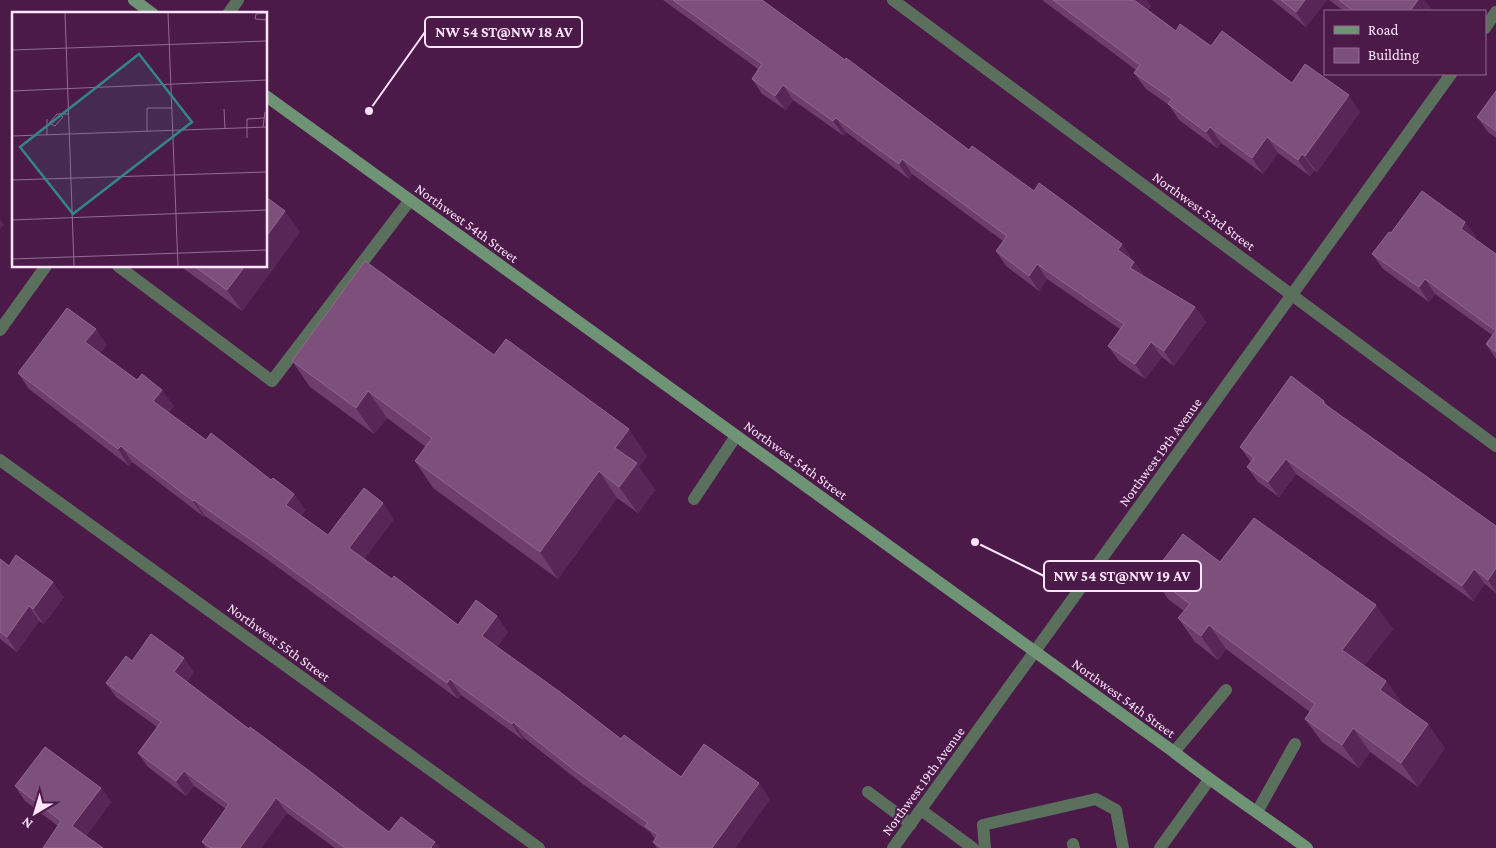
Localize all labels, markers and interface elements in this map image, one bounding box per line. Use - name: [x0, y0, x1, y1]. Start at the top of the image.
- legend: [1324, 10, 1486, 75]
- inset map: [12, 12, 268, 268]
- callout: NW 54 ST@NW 18 AV: [425, 17, 582, 47]
- text: Road: [1368, 22, 1399, 38]
- text: NW 54 ST@NW 18 AV: [435, 24, 574, 40]
- text: Building: [1368, 47, 1419, 64]
- street label: Northwest 53rd Street: [1150, 168, 1259, 254]
- street label: Northwest 54th Street: [412, 180, 522, 266]
- street label: Northwest 19th Avenue: [1115, 395, 1205, 509]
- street label: Northwest 54th Street: [741, 417, 851, 503]
- callout: NW 54 ST@NW 19 AV: [1044, 561, 1201, 591]
- text: NW 54 ST@NW 19 AV: [1053, 568, 1192, 584]
- street label: Northwest 55th Street: [225, 599, 334, 685]
- street label: Northwest 54th Street: [1069, 655, 1179, 741]
- street label: Northwest 19th Avenue: [878, 724, 968, 838]
- north arrow: [10, 788, 60, 838]
- text: N: [18, 814, 36, 832]

